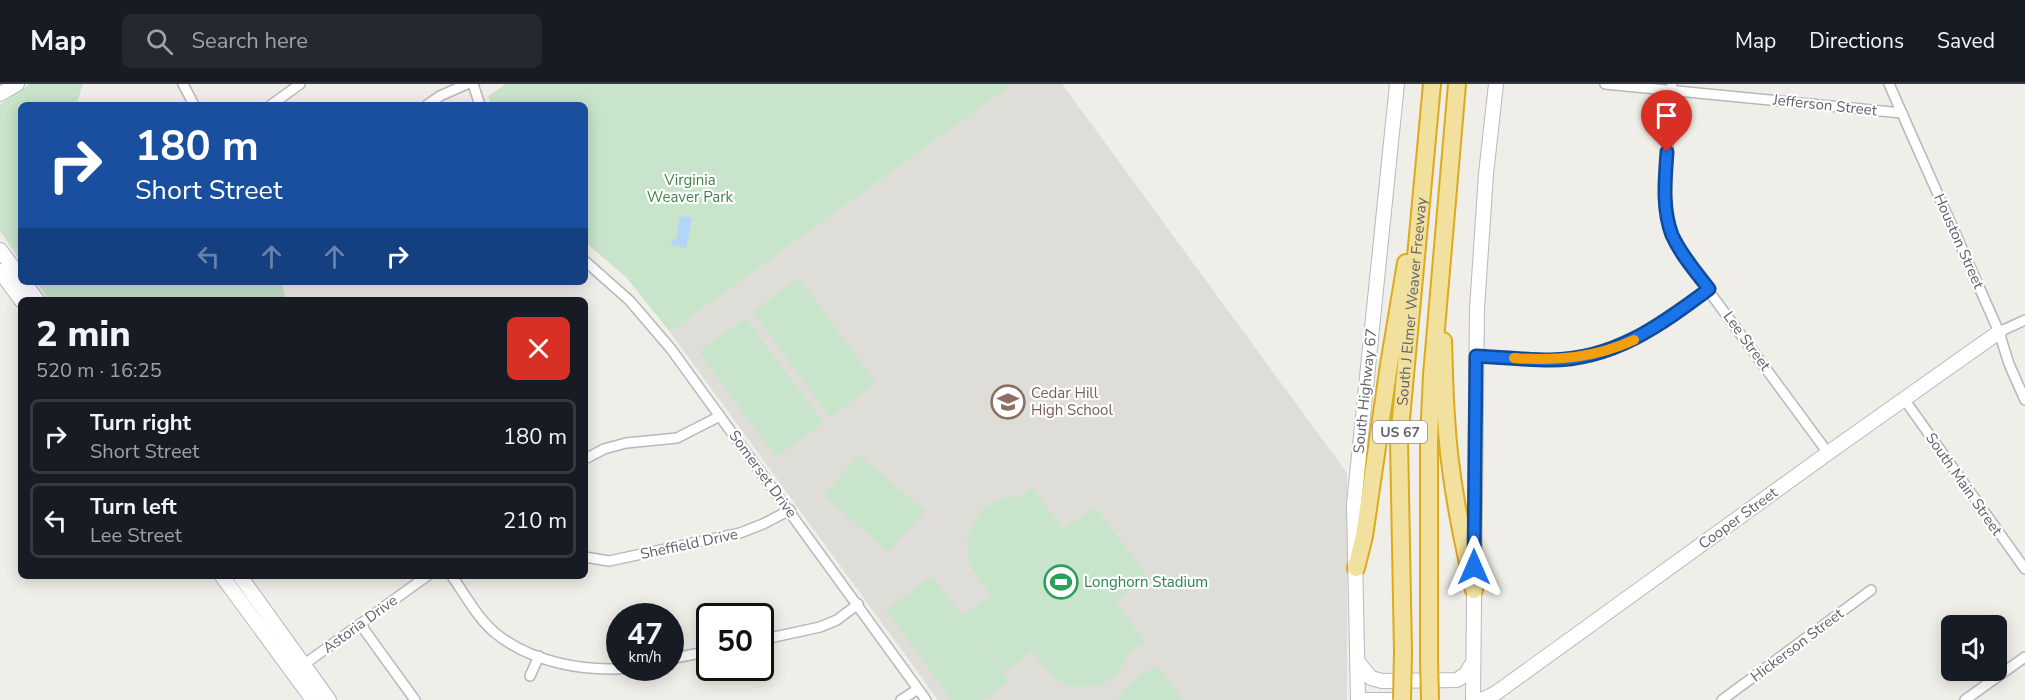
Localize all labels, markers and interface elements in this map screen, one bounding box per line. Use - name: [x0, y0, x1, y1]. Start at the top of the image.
- search box: [122, 14, 542, 68]
- text: Map: [30, 22, 86, 60]
- icon: search: [143, 25, 176, 58]
- text: Search here: [191, 26, 308, 56]
- text: Map: [1735, 27, 1776, 55]
- text: Directions: [1809, 27, 1904, 55]
- text: Saved: [1937, 27, 1995, 55]
- street label: Jefferson Street: [1771, 89, 1879, 120]
- pin: [1641, 90, 1692, 152]
- icon: arrive: [1650, 99, 1683, 132]
- text: 180 m: [135, 118, 259, 175]
- icon: right: [36, 126, 114, 204]
- park label: Virginia Weaver Park: [647, 170, 734, 207]
- text: Short Street: [135, 172, 282, 209]
- street label: Houston Street: [1929, 190, 1989, 292]
- street label: South J Elmer Weaver Freeway: [1392, 196, 1431, 407]
- icon: left: [192, 240, 225, 273]
- icon: ahead: [255, 240, 288, 273]
- icon: ahead: [318, 240, 351, 273]
- icon: right: [381, 240, 414, 273]
- street label: Lee Street: [1719, 307, 1776, 375]
- text: 2 min: [36, 310, 131, 359]
- button: close: [507, 317, 570, 380]
- street label: South Highway 67: [1348, 327, 1382, 455]
- text: 520 m · 16:25: [36, 357, 162, 384]
- place label: Cedar Hill High School: [1031, 383, 1113, 420]
- school or university icon: Cedar Hill High School: [990, 384, 1026, 420]
- text: Turn right: [90, 408, 191, 438]
- icon: right: [39, 420, 72, 453]
- road number: US 67: [1373, 421, 1427, 443]
- text: 180 m: [503, 422, 567, 452]
- street label: Somerset Drive: [724, 426, 802, 522]
- street label: South Main Street: [1921, 429, 2007, 540]
- text: Short Street: [90, 438, 199, 465]
- street label: Cooper Street: [1694, 482, 1782, 553]
- text: Turn left: [90, 492, 177, 522]
- icon: left: [39, 504, 72, 537]
- text: 210 m: [503, 506, 567, 536]
- text: Lee Street: [90, 522, 182, 549]
- street label: Sheffield Drive: [638, 524, 740, 564]
- position arrow: [1442, 535, 1506, 599]
- sports icon: Longhorn Stadium: [1043, 564, 1079, 600]
- place label: Longhorn Stadium: [1084, 572, 1208, 592]
- street label: Astoria Drive: [319, 590, 401, 658]
- speed limit sign: 50: [696, 603, 774, 681]
- street label: Hickerson Street: [1747, 603, 1848, 686]
- text: 47: [627, 614, 663, 655]
- map controls: [1941, 615, 2007, 681]
- button: sound: [1941, 615, 2007, 681]
- text: km/h: [628, 647, 662, 667]

